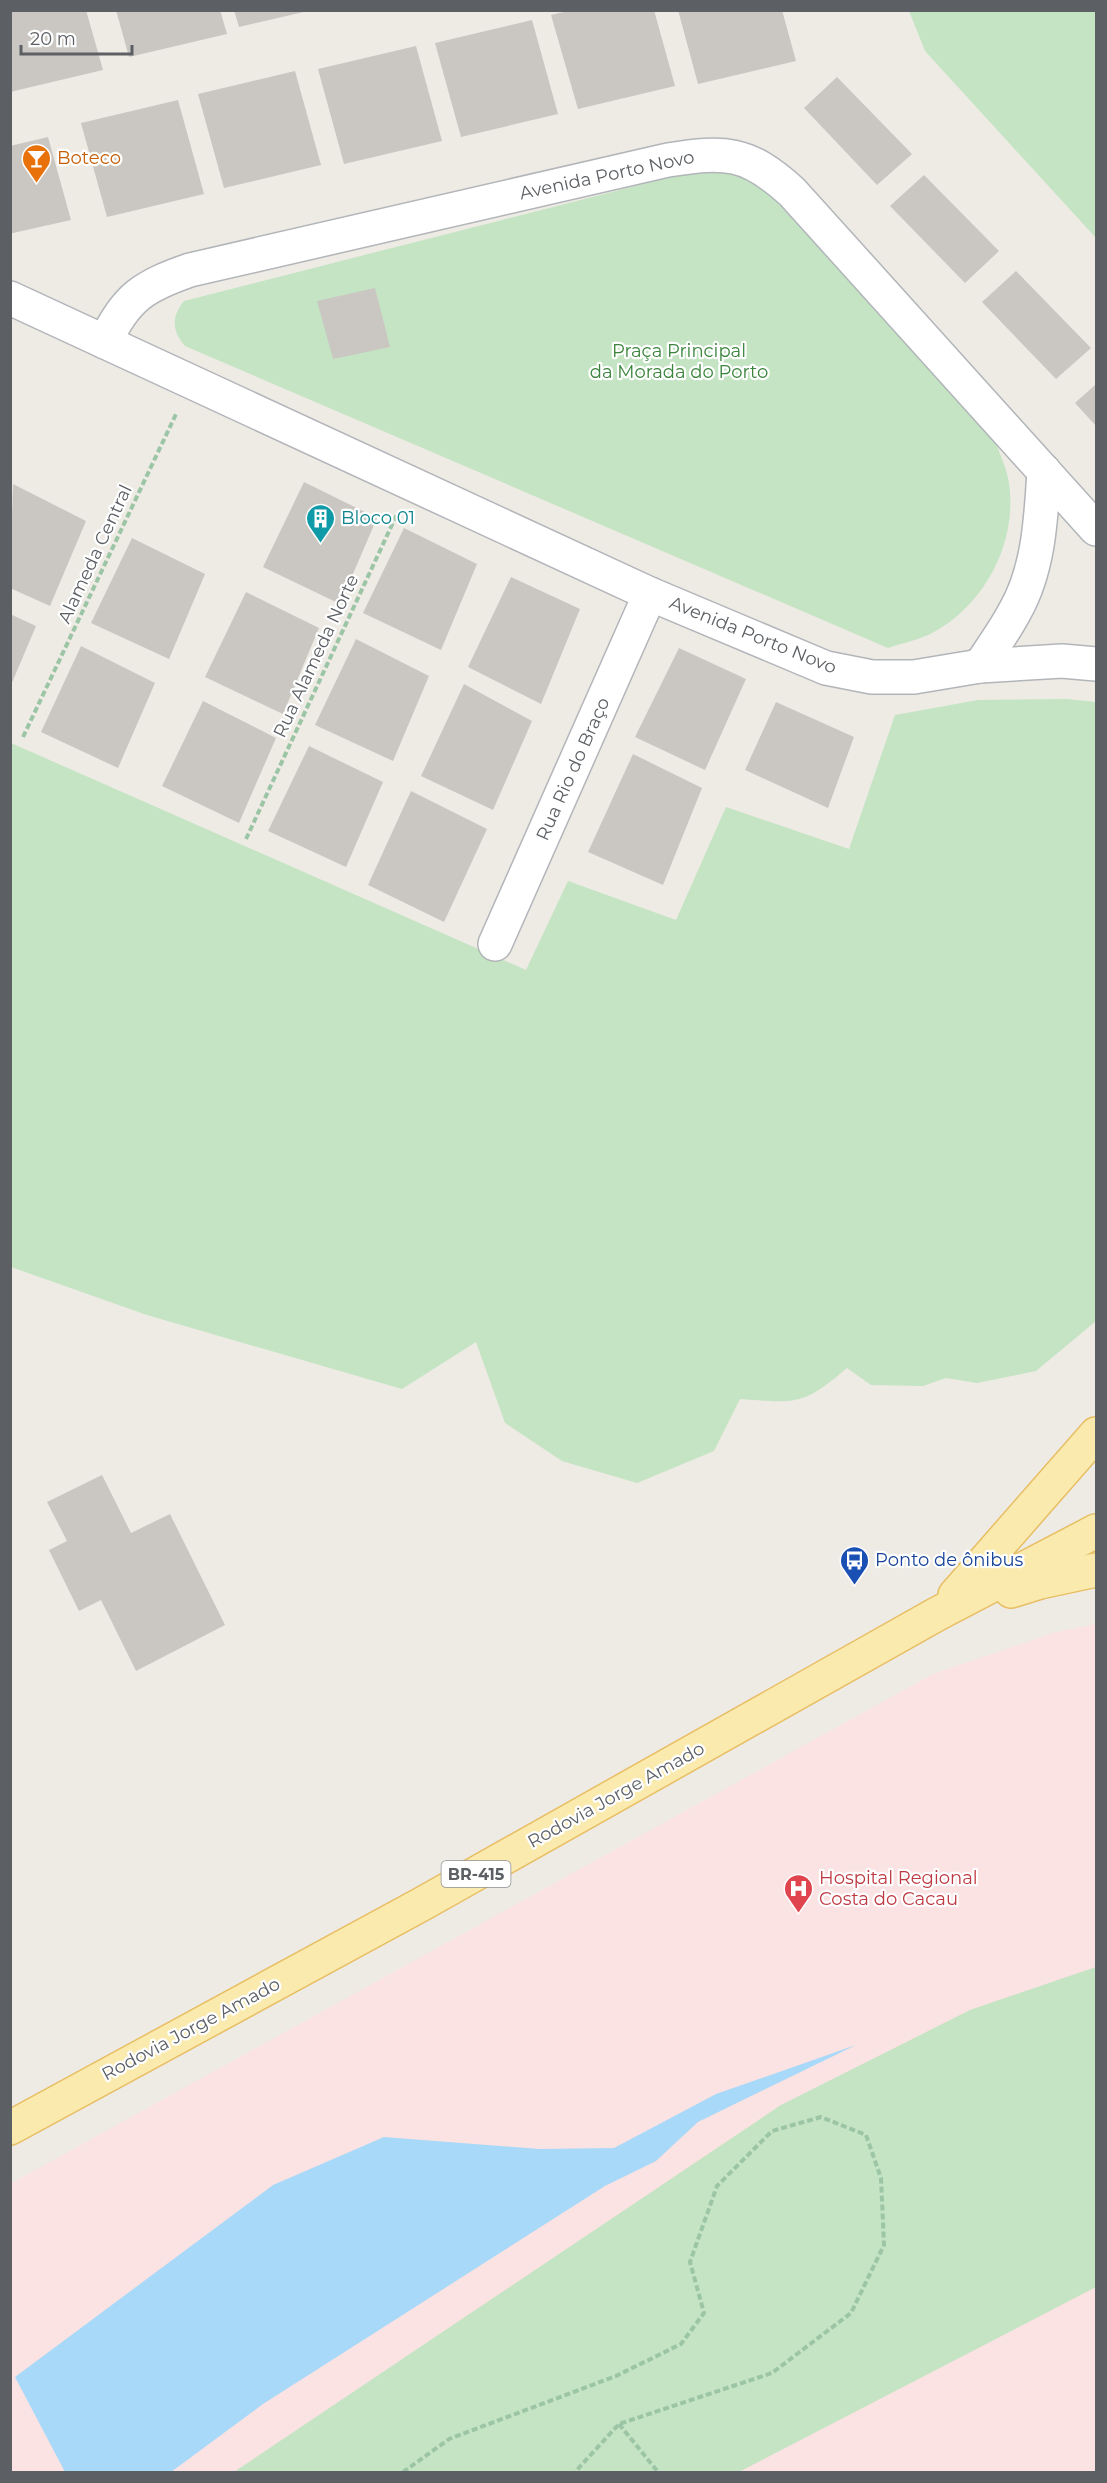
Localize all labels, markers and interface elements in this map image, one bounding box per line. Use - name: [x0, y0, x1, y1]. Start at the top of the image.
- scale bar: [21, 18, 132, 56]
- text: 20 m: [30, 28, 76, 50]
- bar icon: Boteco: [20, 142, 52, 184]
- street label: Avenida Porto Novo: [518, 146, 696, 204]
- place label: Boteco: [57, 147, 121, 169]
- park label: Praça Principal da Morada do Porto: [590, 340, 768, 383]
- street label: Alameda Central: [53, 481, 137, 627]
- building icon: Bloco 01: [304, 502, 336, 544]
- place label: Bloco 01: [341, 507, 415, 529]
- street label: Rua Alameda Norte: [269, 571, 364, 741]
- street label: Avenida Porto Novo: [666, 591, 840, 679]
- street label: Rua Rio do Braço: [532, 694, 614, 844]
- bus stop icon: Ponto de ônibus: [838, 1544, 870, 1586]
- place label: Ponto de ônibus: [875, 1549, 1024, 1571]
- street label: Rodovia Jorge Amado: [524, 1737, 708, 1853]
- road number: BR-415: [442, 1861, 510, 1887]
- place label: Hospital Regional Costa do Cacau: [819, 1867, 978, 1910]
- hospital icon: Hospital Regional Costa do Cacau: [782, 1872, 814, 1914]
- street label: Rodovia Jorge Amado: [98, 1973, 284, 2085]

